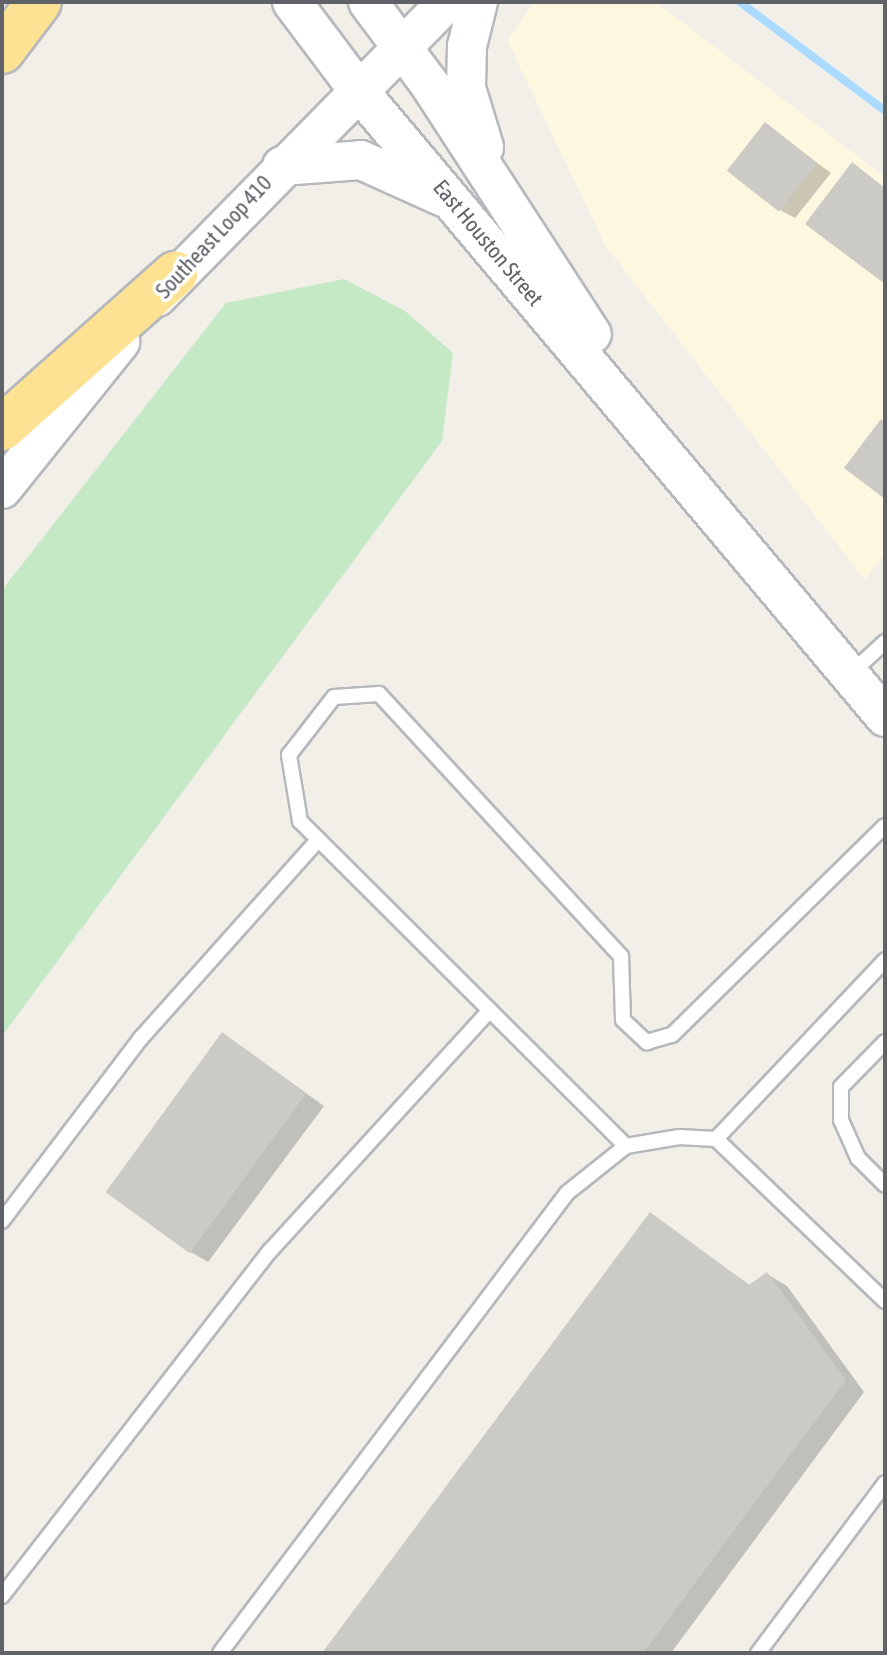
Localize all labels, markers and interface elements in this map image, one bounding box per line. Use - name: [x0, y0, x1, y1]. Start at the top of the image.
- street label: Southeast Loop 410: [150, 170, 278, 304]
- street label: East Houston Street: [428, 175, 548, 311]

